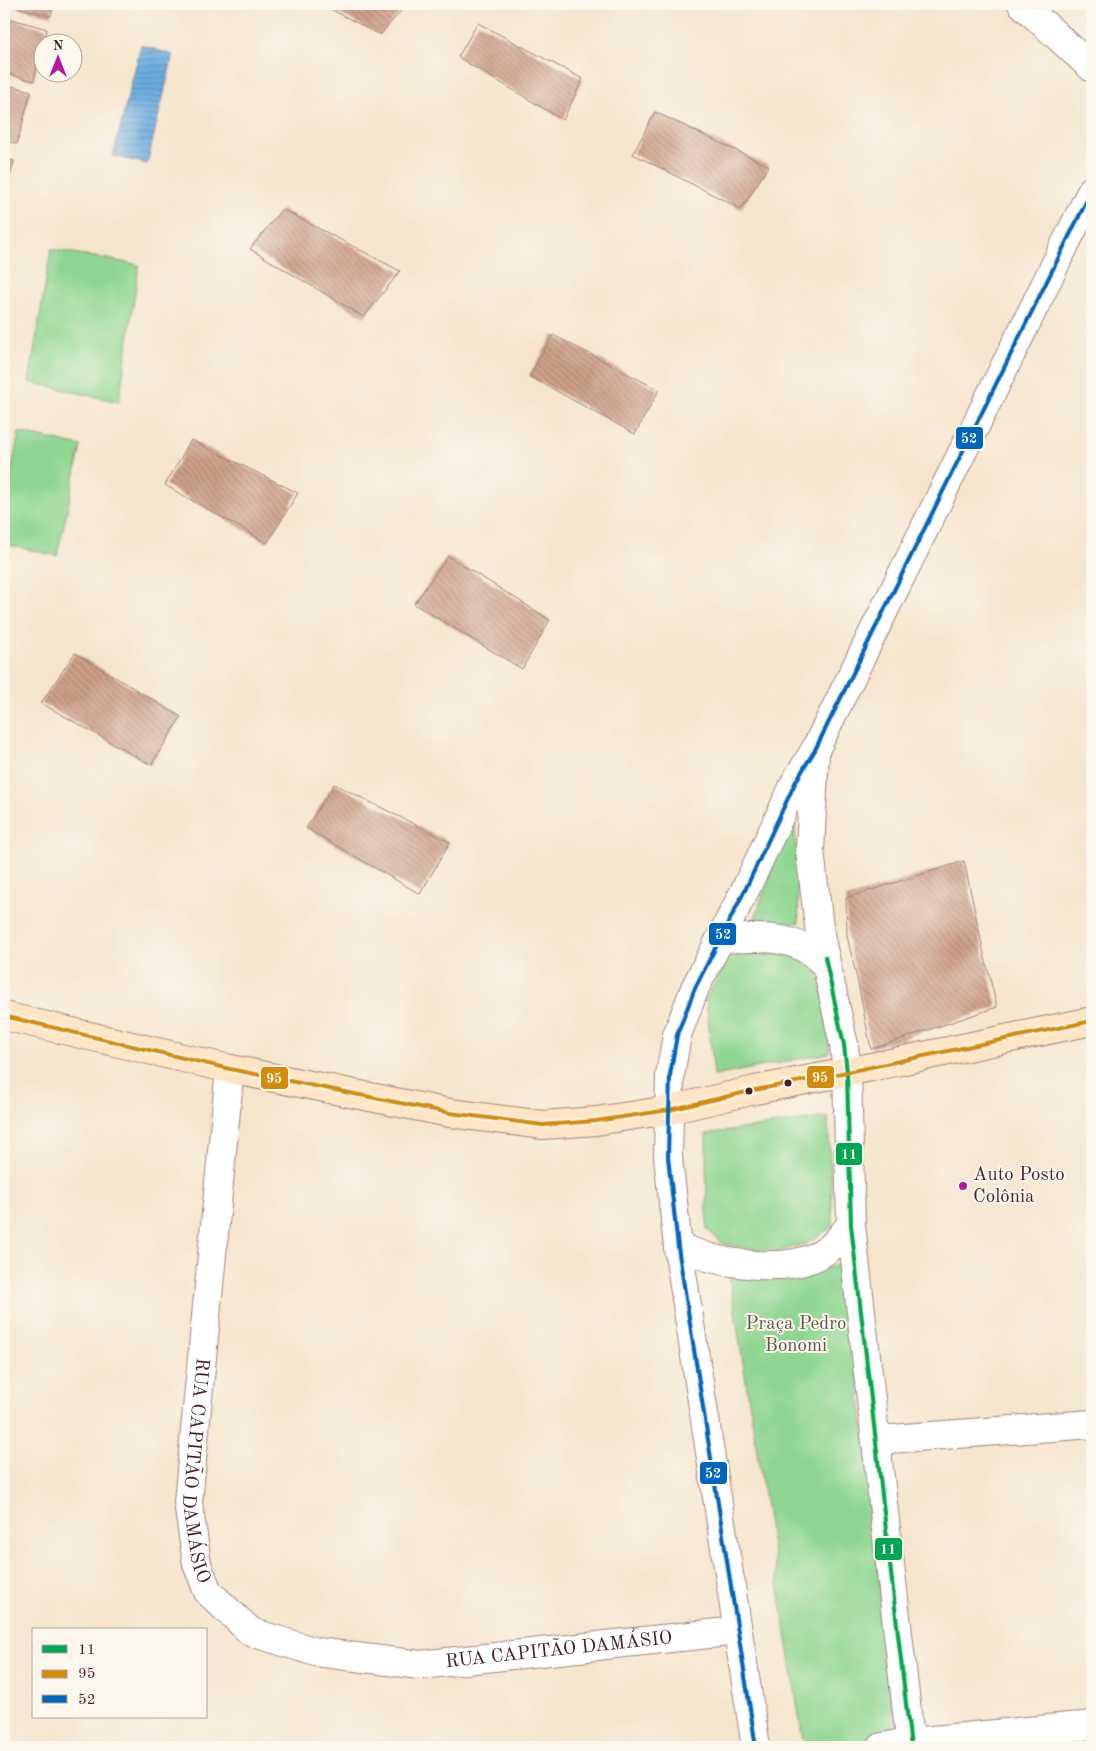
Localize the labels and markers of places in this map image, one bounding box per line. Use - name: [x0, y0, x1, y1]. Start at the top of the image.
- unlabelled marker: [783, 1078, 793, 1088]
- unlabelled marker: [744, 1086, 754, 1096]
- place label: Auto Posto Colônia: [973, 1166, 1065, 1207]
- marker: Auto Posto Colônia: [957, 1180, 969, 1192]

